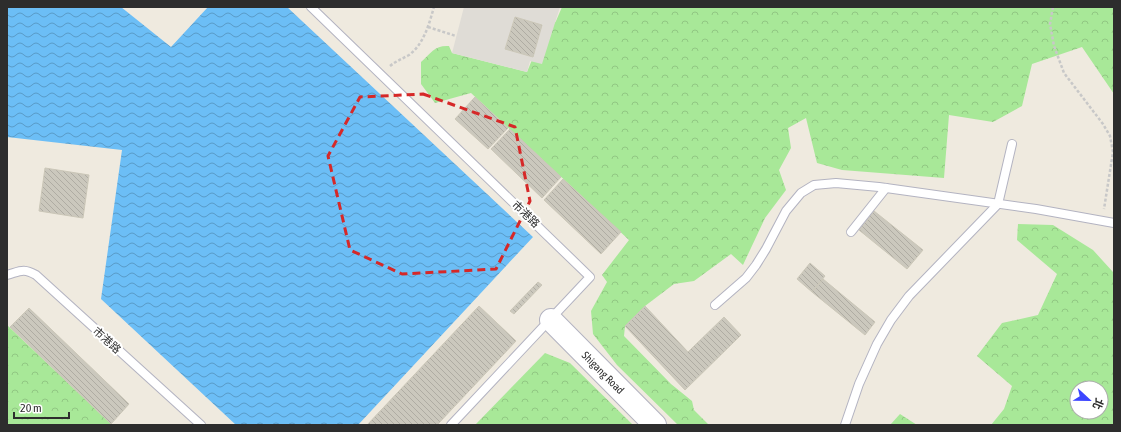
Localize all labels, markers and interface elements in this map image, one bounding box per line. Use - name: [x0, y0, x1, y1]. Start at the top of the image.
- street label: 市港路: [510, 198, 542, 230]
- street label: 市港路: [91, 325, 123, 355]
- street label: Shigang Road: [580, 349, 627, 396]
- north arrow: [1069, 380, 1109, 420]
- scale bar: [14, 394, 69, 420]
- text: 北: [1091, 396, 1106, 411]
- text: 20 m: [20, 401, 42, 415]

